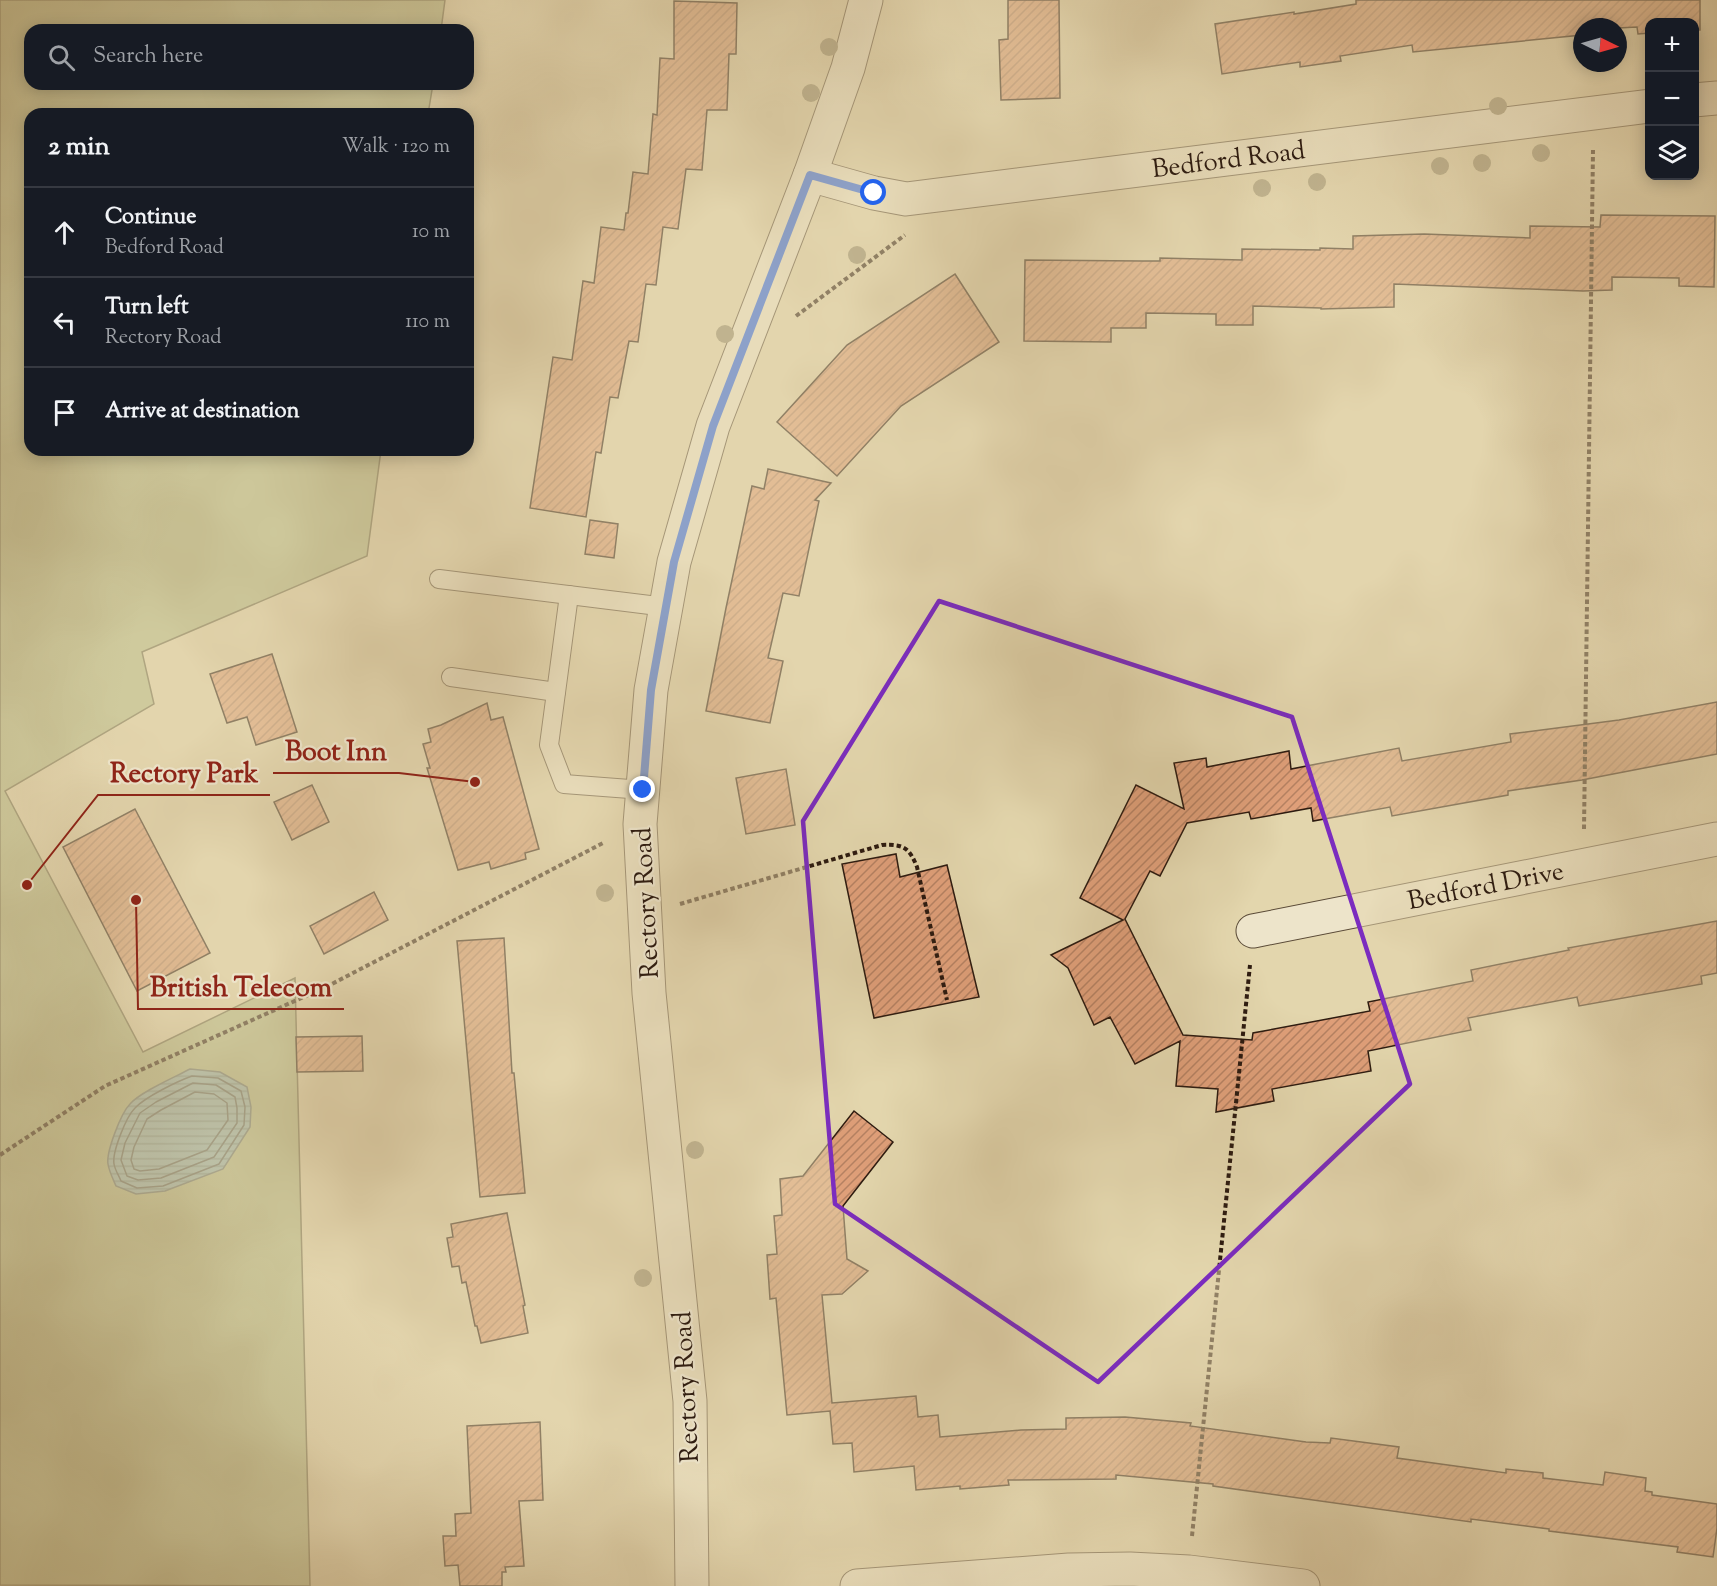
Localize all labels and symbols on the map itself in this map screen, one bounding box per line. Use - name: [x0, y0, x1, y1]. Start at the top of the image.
- north arrow: [1573, 18, 1627, 72]
- street label: Bedford Road: [1150, 133, 1308, 189]
- route start: [860, 179, 886, 205]
- callout: Boot Inn: [273, 728, 399, 773]
- text: Boot Inn: [285, 734, 387, 773]
- callout: Rectory Park: [98, 750, 270, 795]
- text: Rectory Park: [110, 756, 258, 795]
- route end: [629, 776, 655, 802]
- street label: Rectory Road: [625, 826, 670, 979]
- street label: Bedford Drive: [1405, 854, 1567, 921]
- callout: British Telecom: [138, 964, 344, 1009]
- text: British Telecom: [150, 970, 333, 1009]
- street label: Rectory Road: [665, 1310, 710, 1463]

